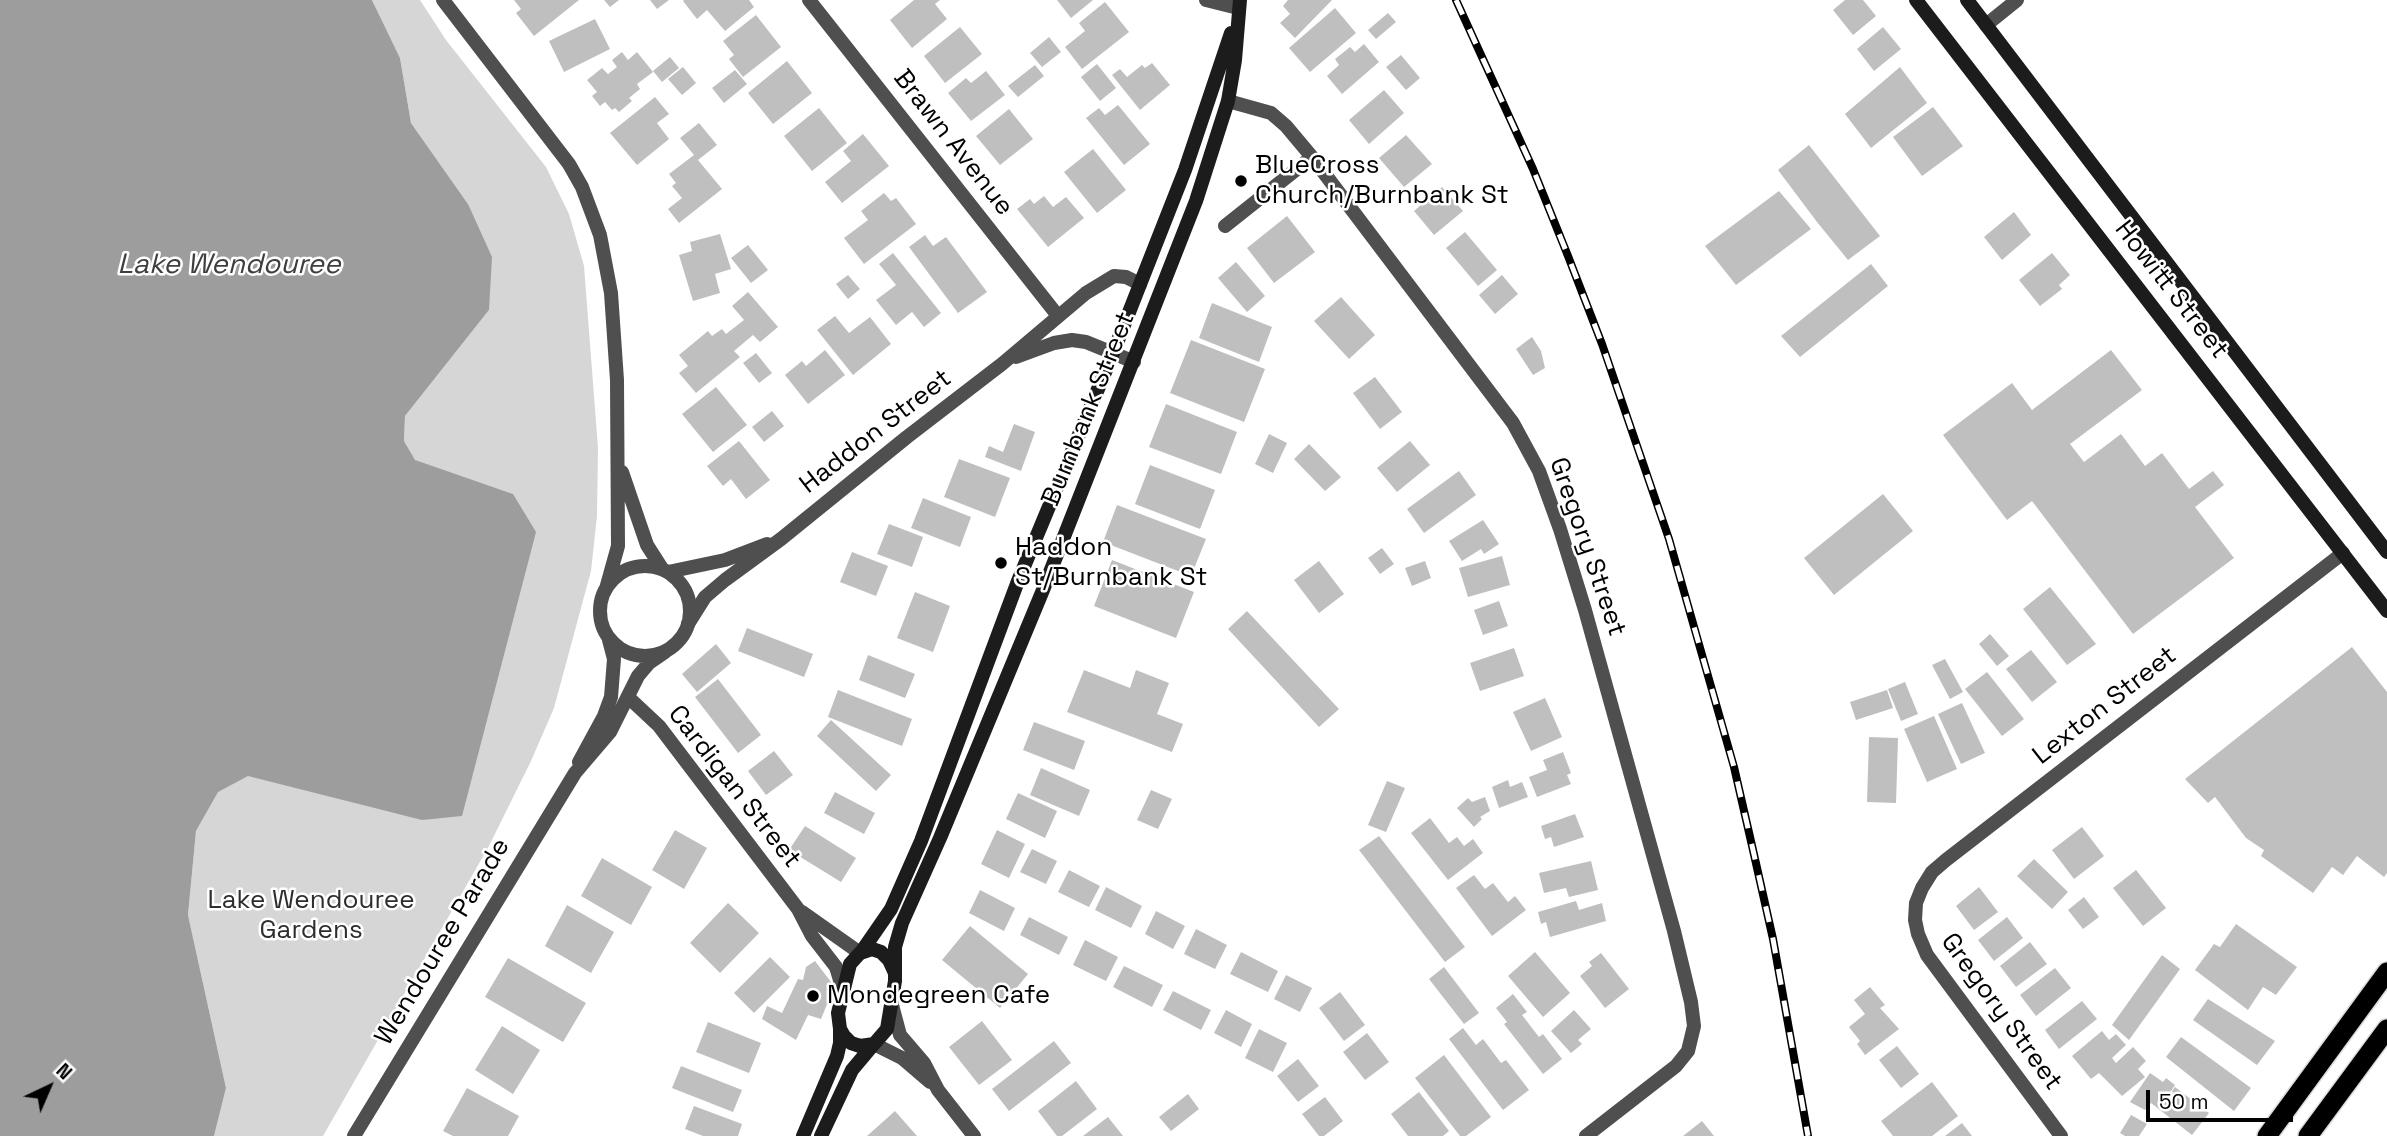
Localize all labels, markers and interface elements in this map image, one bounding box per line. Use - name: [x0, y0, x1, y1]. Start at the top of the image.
- street label: Brawn Avenue: [886, 64, 1020, 222]
- place label: BlueCross Church/Burnbank St: [1255, 150, 1509, 212]
- marker: BlueCross Church/Burnbank St: [1233, 173, 1249, 189]
- street label: Howitt Street: [2107, 215, 2235, 365]
- water label: Lake Wendouree: [117, 248, 341, 282]
- street label: Burnbank Street: [1036, 307, 1142, 511]
- street label: Haddon Street: [794, 363, 958, 501]
- street label: Gregory Street: [1542, 454, 1632, 640]
- place label: Haddon St/Burnbank St: [1015, 532, 1208, 594]
- marker: Haddon St/Burnbank St: [993, 555, 1009, 571]
- street label: Lexton Street: [2027, 640, 2183, 772]
- street label: Cardigan Street: [661, 699, 807, 875]
- street label: Wendouree Parade: [369, 833, 517, 1051]
- park label: Lake Wendouree Gardens: [207, 885, 415, 946]
- street label: Gregory Street: [1934, 927, 2068, 1097]
- place label: Mondegreen Cafe: [827, 980, 1050, 1012]
- marker: Mondegreen Cafe: [805, 988, 821, 1004]
- north arrow: [14, 1052, 84, 1122]
- text: N: [51, 1058, 77, 1085]
- scale bar: [2149, 1076, 2296, 1120]
- text: 50 m: [2159, 1088, 2209, 1115]

